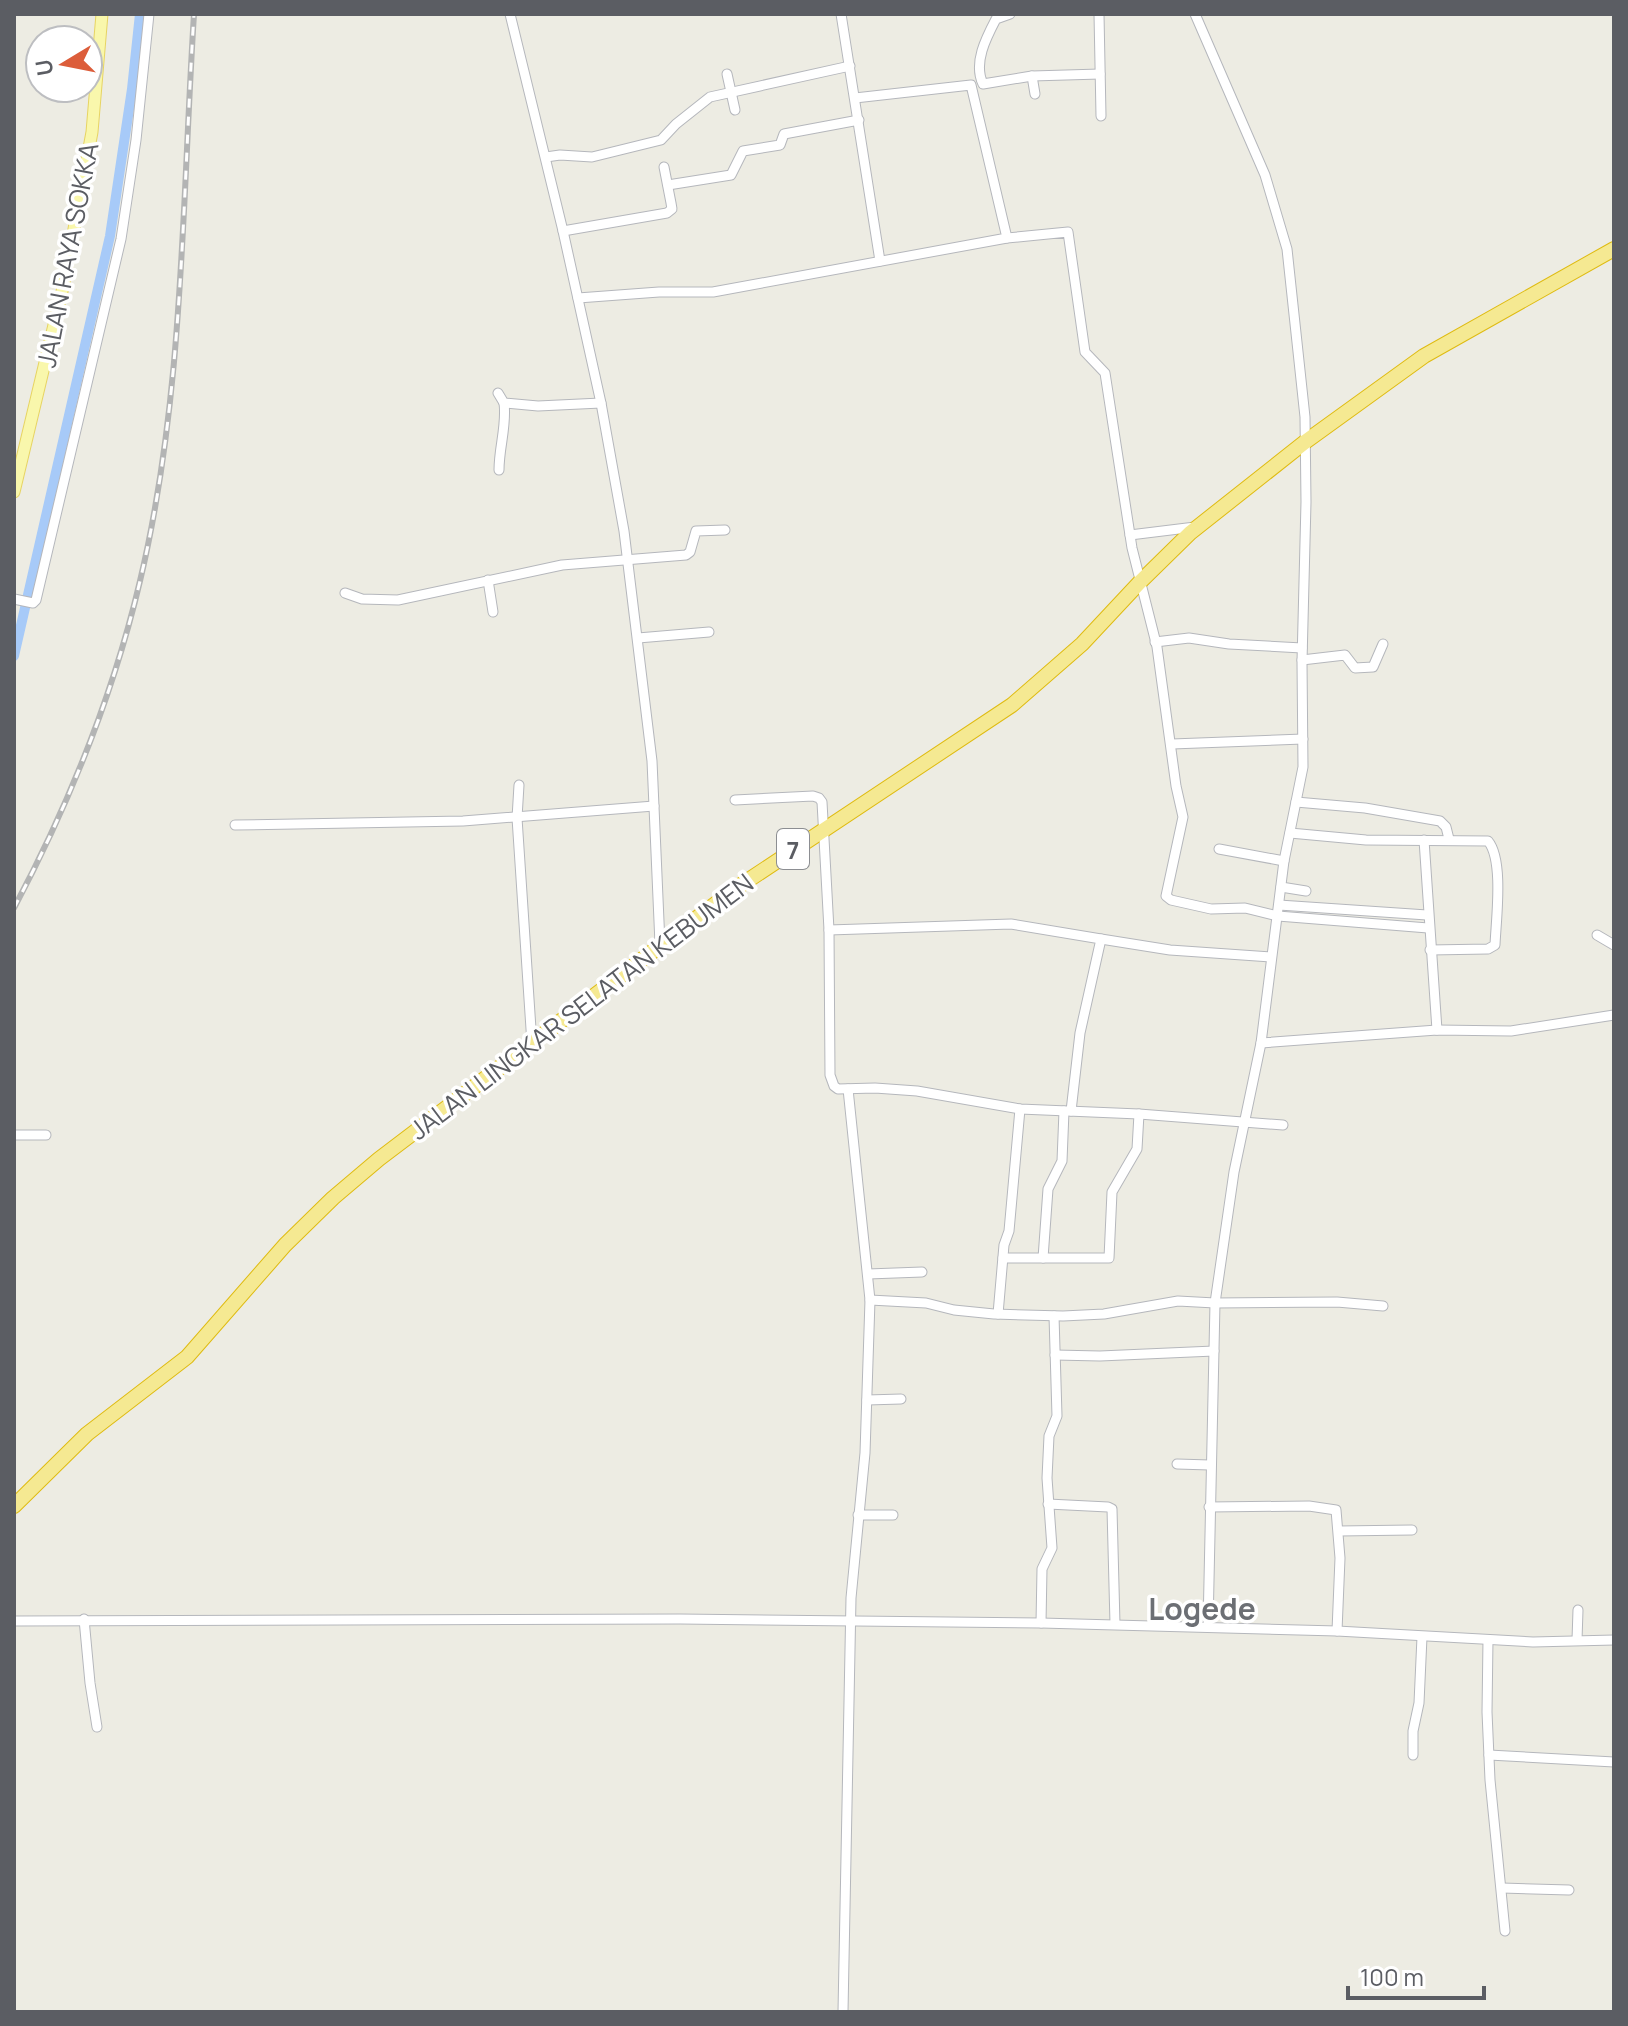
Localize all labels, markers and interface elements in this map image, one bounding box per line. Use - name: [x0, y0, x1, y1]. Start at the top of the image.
- north arrow: [24, 24, 104, 104]
- text: U: [28, 57, 60, 78]
- street label: JALAN RAYA SOKKA: [28, 139, 106, 371]
- road number: 7: [777, 829, 809, 869]
- street label: JALAN LINGKAR SELATAN KEBUMEN: [402, 865, 760, 1147]
- district label: Logede: [1148, 1588, 1256, 1629]
- scale bar: [1348, 1950, 1484, 2000]
- text: 100 m: [1360, 1960, 1424, 1993]

